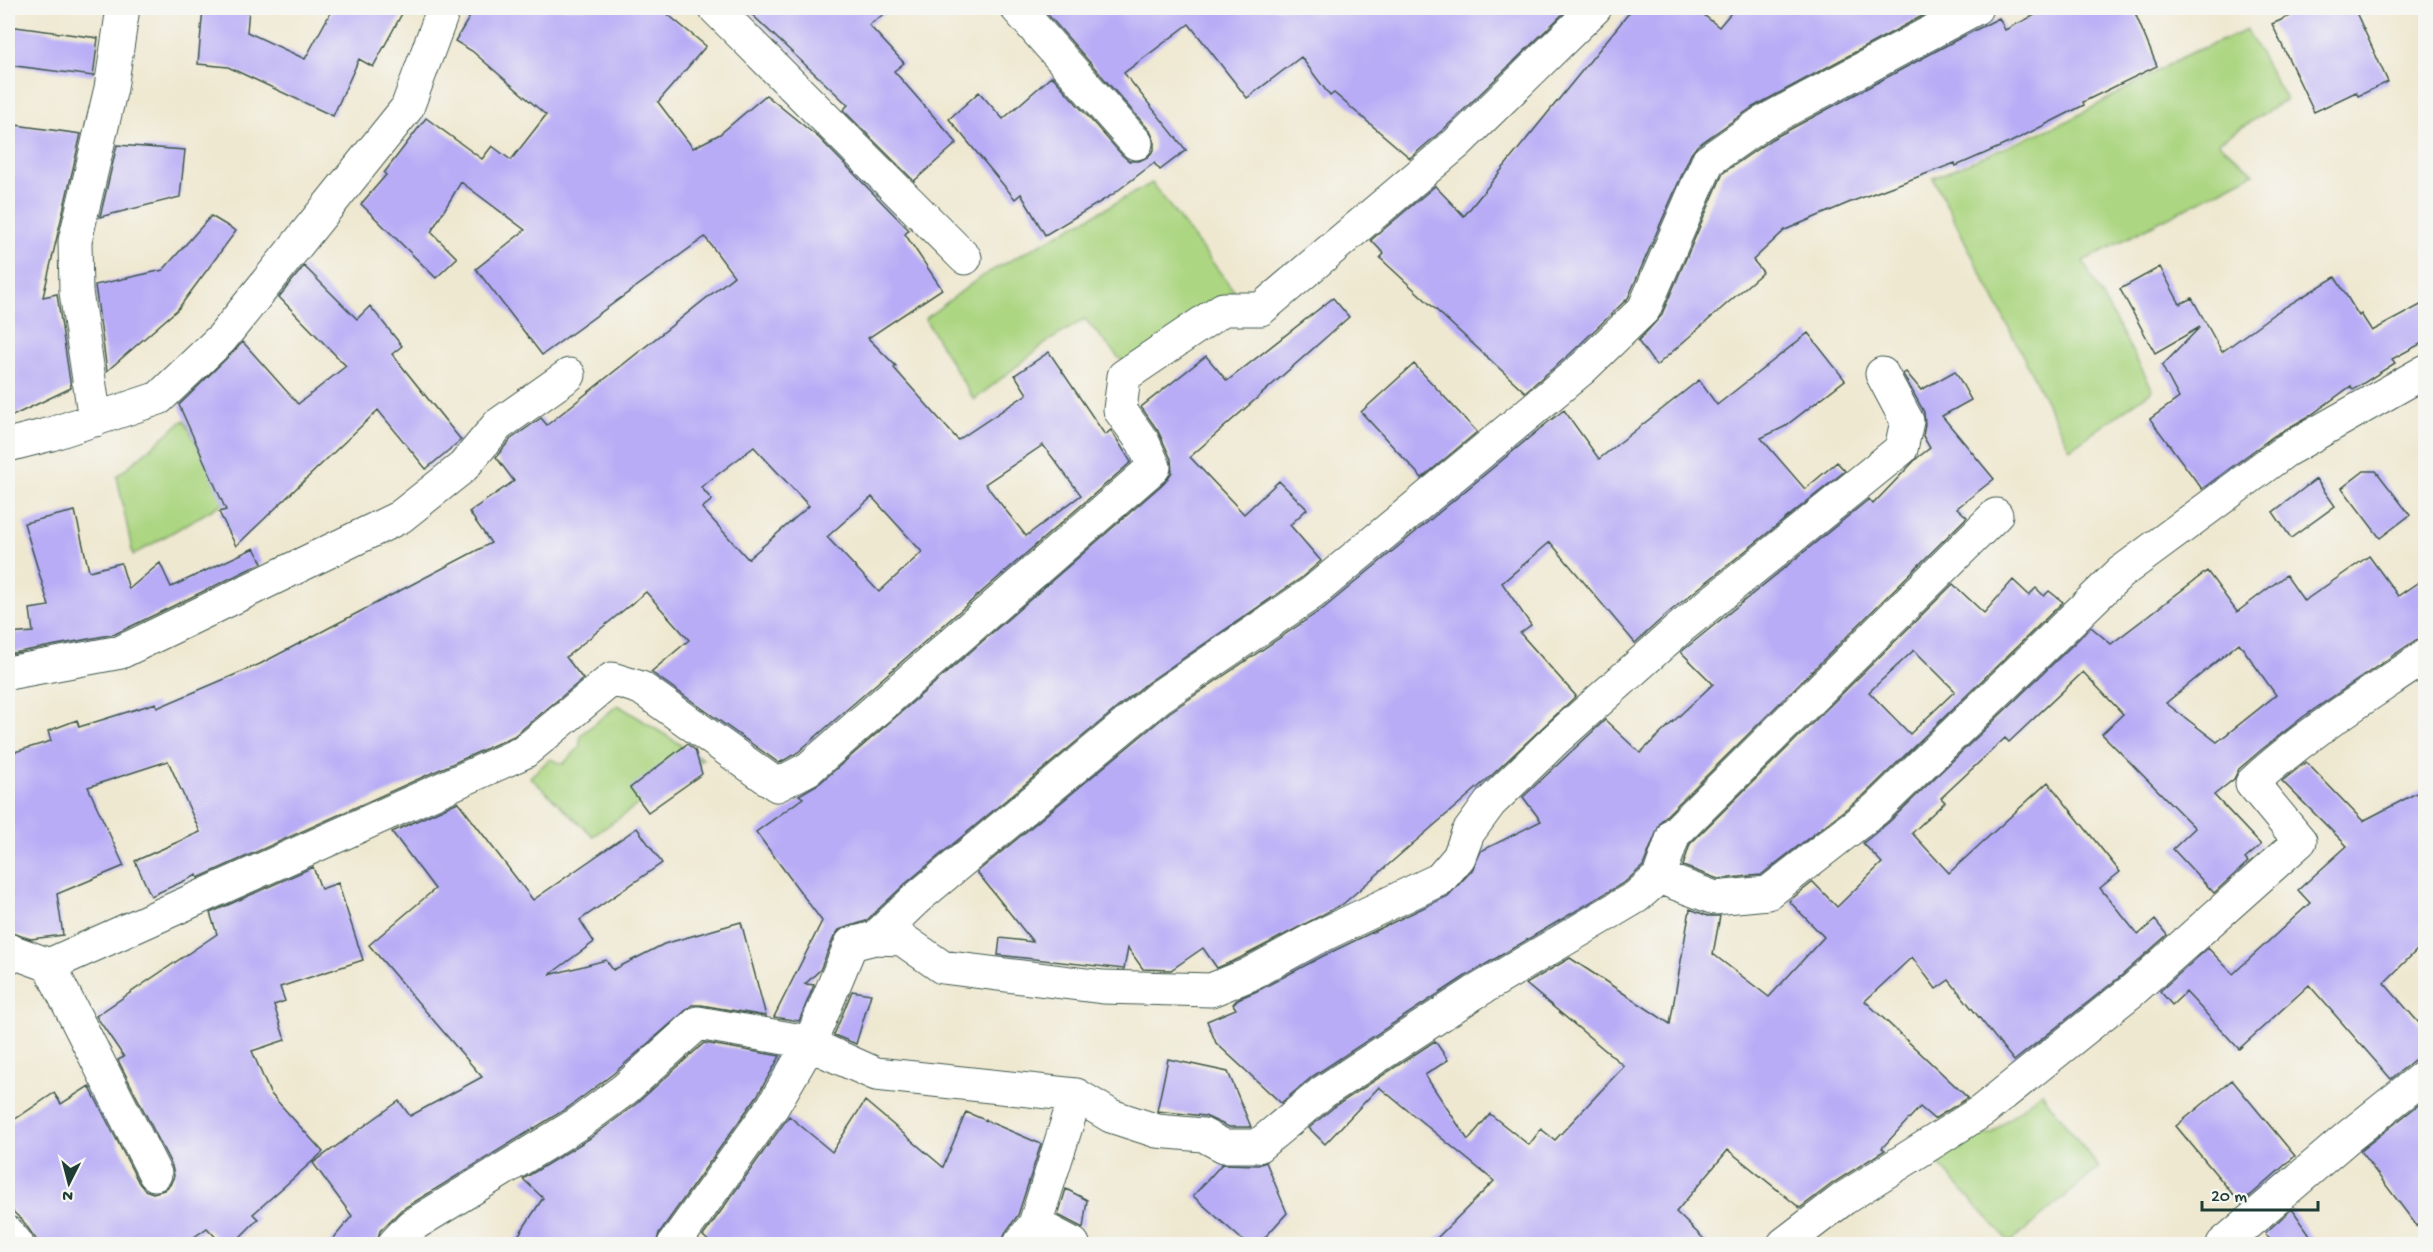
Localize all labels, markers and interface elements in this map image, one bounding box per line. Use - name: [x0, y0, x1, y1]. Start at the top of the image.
- north arrow: [39, 1153, 99, 1213]
- scale bar: [2202, 1174, 2318, 1212]
- text: N: [61, 1184, 74, 1204]
- text: 20 m: [2211, 1187, 2247, 1208]

